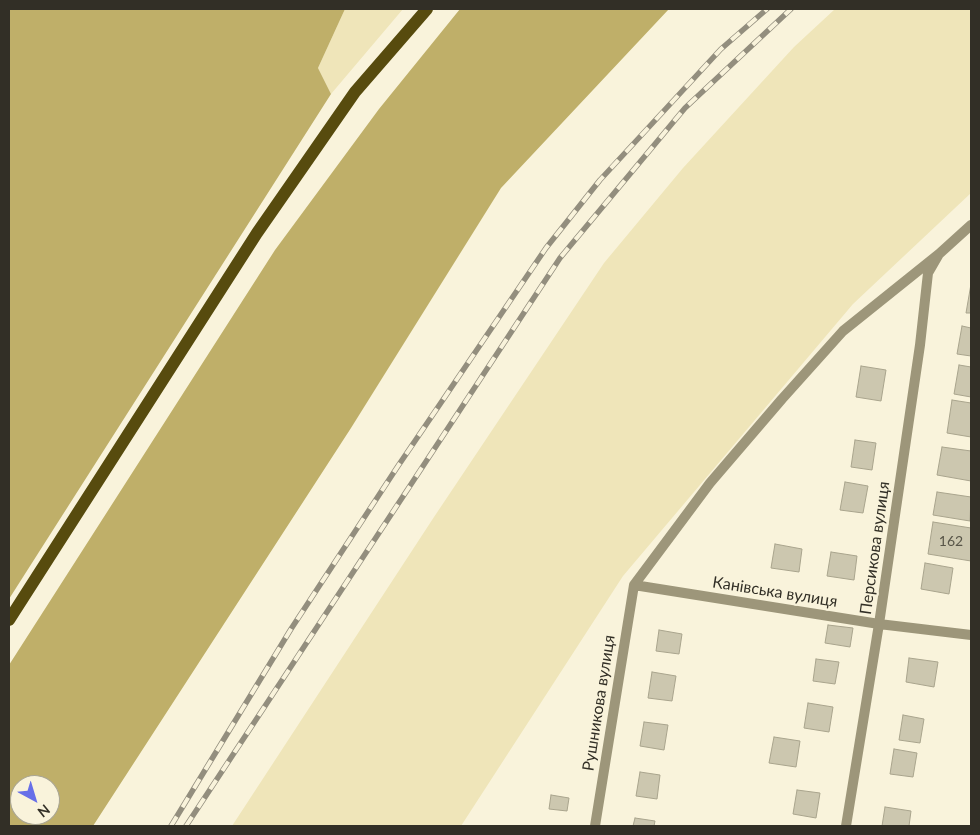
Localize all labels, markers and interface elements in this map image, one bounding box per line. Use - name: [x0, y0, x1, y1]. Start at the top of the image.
- street label: Персикова вулиця: [856, 480, 894, 616]
- house number: 162: [939, 533, 963, 549]
- street label: Канівська вулиця: [711, 573, 839, 611]
- street label: Рушникова вулиця: [579, 634, 619, 772]
- north arrow: [10, 775, 60, 825]
- text: N: [35, 801, 54, 821]

